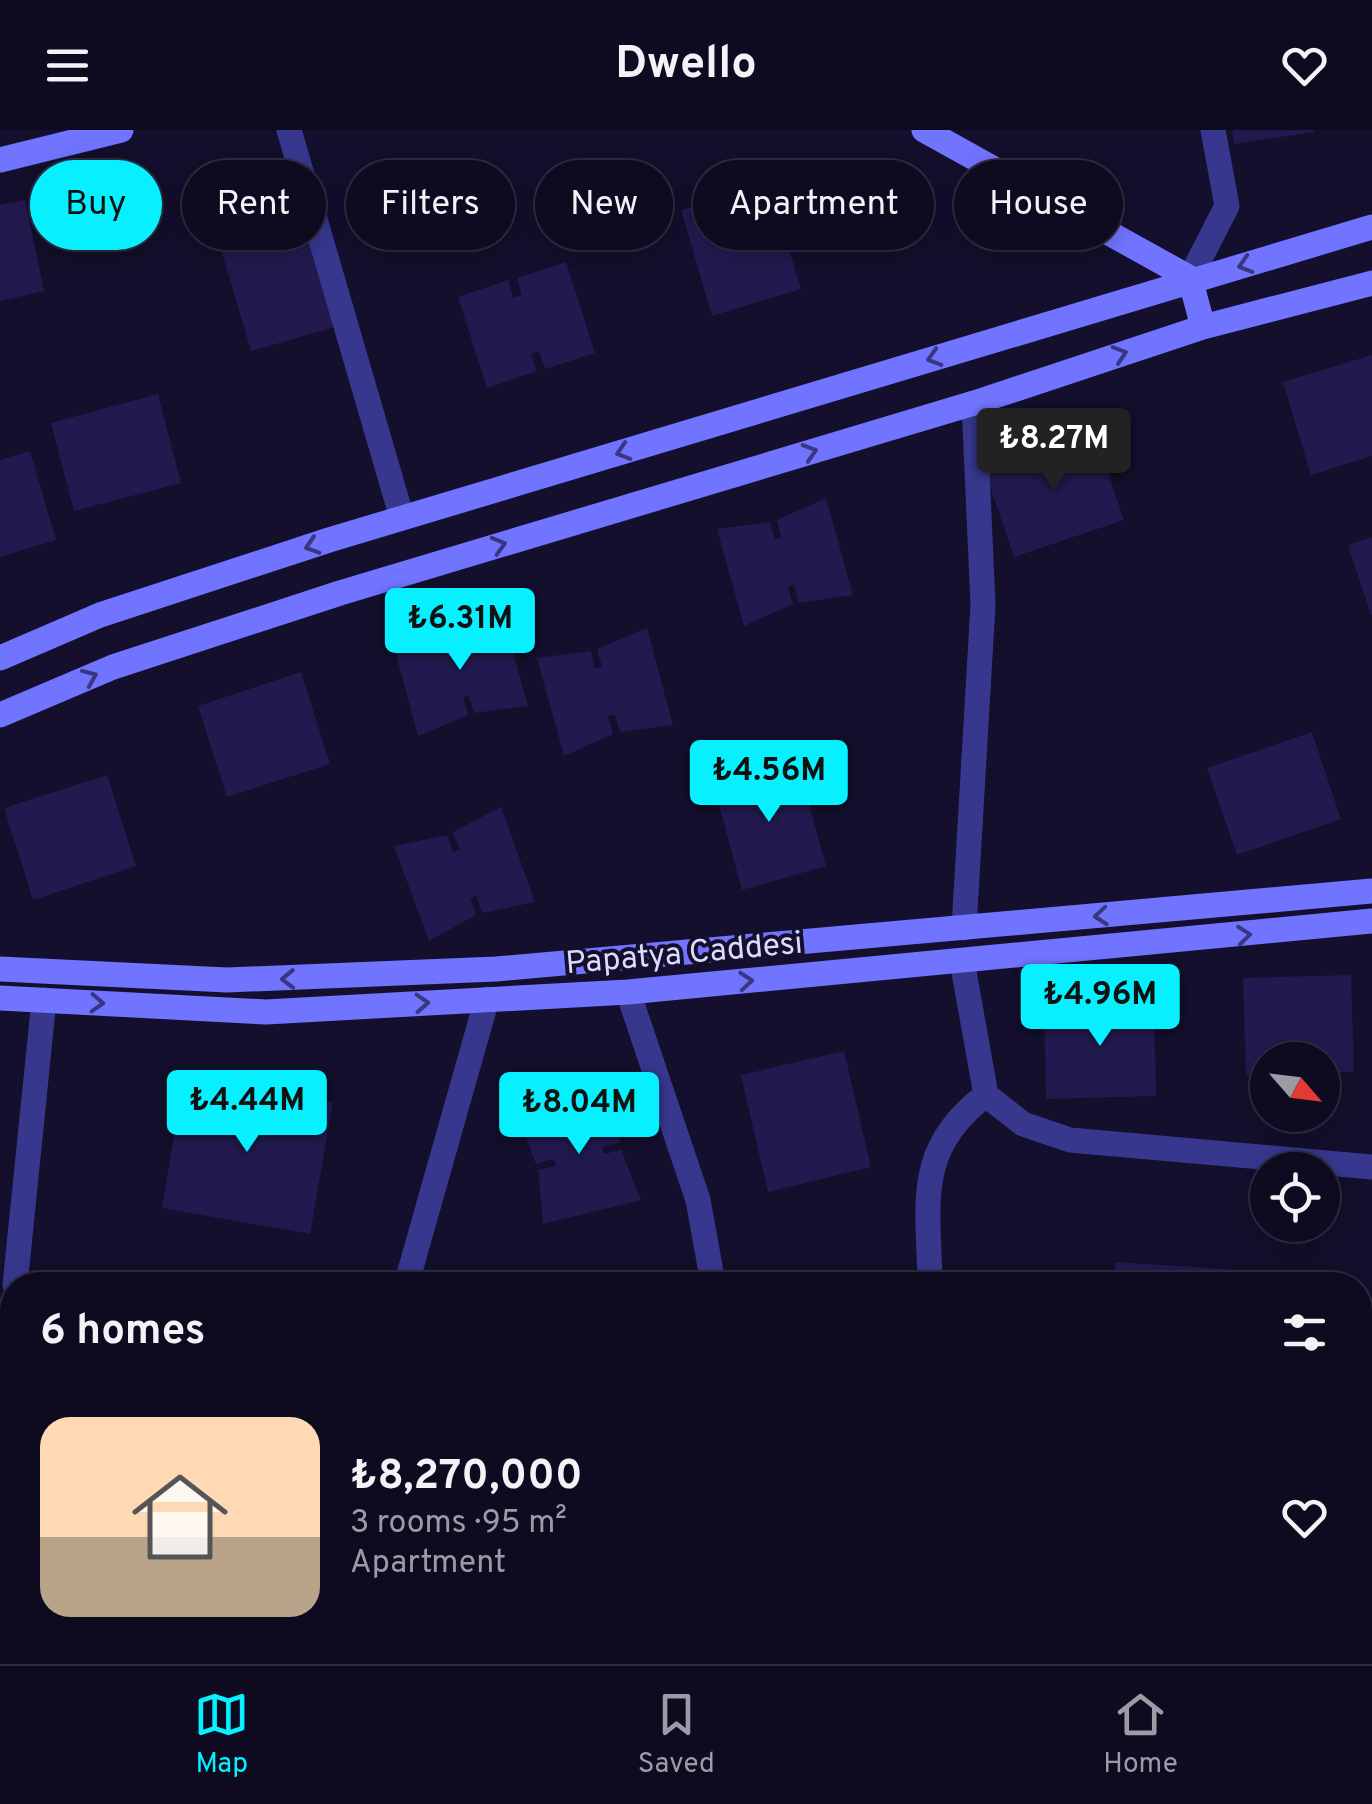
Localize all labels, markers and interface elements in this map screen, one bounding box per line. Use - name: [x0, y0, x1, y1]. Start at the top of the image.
- text: Dwello: [615, 37, 757, 94]
- icon: menu: [40, 38, 95, 93]
- icon: heart: [1277, 38, 1332, 93]
- chip: Buy: [30, 160, 162, 250]
- chip: Rent: [182, 160, 326, 250]
- chip: Filters: [346, 160, 515, 250]
- chip: New: [535, 160, 673, 250]
- chip: Apartment: [693, 160, 934, 250]
- chip: House: [954, 160, 1123, 250]
- one-way arrow: [1237, 253, 1254, 274]
- one-way arrow: [926, 346, 943, 367]
- one-way arrow: [1111, 346, 1128, 366]
- pin: ₺8.27M: [973, 408, 1135, 493]
- text: ₺8.27M: [999, 420, 1109, 460]
- one-way arrow: [615, 440, 632, 461]
- one-way arrow: [801, 443, 818, 464]
- one-way arrow: [304, 534, 321, 555]
- one-way arrow: [490, 536, 507, 557]
- pin: ₺6.31M: [379, 588, 541, 673]
- text: ₺6.31M: [407, 600, 513, 640]
- one-way arrow: [80, 669, 98, 689]
- pin: ₺4.56M: [688, 740, 850, 825]
- text: ₺4.56M: [712, 752, 826, 792]
- one-way arrow: [1092, 905, 1108, 927]
- street label: Papatya Caddesi: [564, 925, 804, 985]
- one-way arrow: [1236, 925, 1252, 947]
- pin: ₺4.96M: [1019, 964, 1181, 1049]
- one-way arrow: [280, 968, 296, 990]
- one-way arrow: [739, 970, 755, 992]
- text: ₺4.96M: [1043, 976, 1157, 1016]
- one-way arrow: [90, 992, 106, 1013]
- one-way arrow: [414, 993, 430, 1014]
- north arrow: [1250, 1042, 1340, 1132]
- map controls: [1250, 1042, 1340, 1242]
- pin: ₺4.44M: [166, 1070, 328, 1155]
- pin: ₺8.04M: [498, 1072, 660, 1157]
- text: ₺4.44M: [189, 1082, 305, 1122]
- text: ₺8.04M: [521, 1084, 637, 1124]
- button: locate: [1250, 1152, 1340, 1242]
- icon: filters: [1277, 1305, 1332, 1360]
- text: 6 homes: [40, 1306, 205, 1359]
- text: ₺8,270,000: [350, 1451, 583, 1504]
- icon: home: [120, 1457, 240, 1577]
- icon: heart: [1277, 1490, 1332, 1545]
- text: 3 rooms · 95 m²: [350, 1504, 567, 1544]
- text: Apartment: [350, 1544, 506, 1584]
- tab: Map: [194, 1687, 249, 1783]
- tab: Saved: [638, 1687, 715, 1783]
- tab: Home: [1103, 1687, 1178, 1783]

